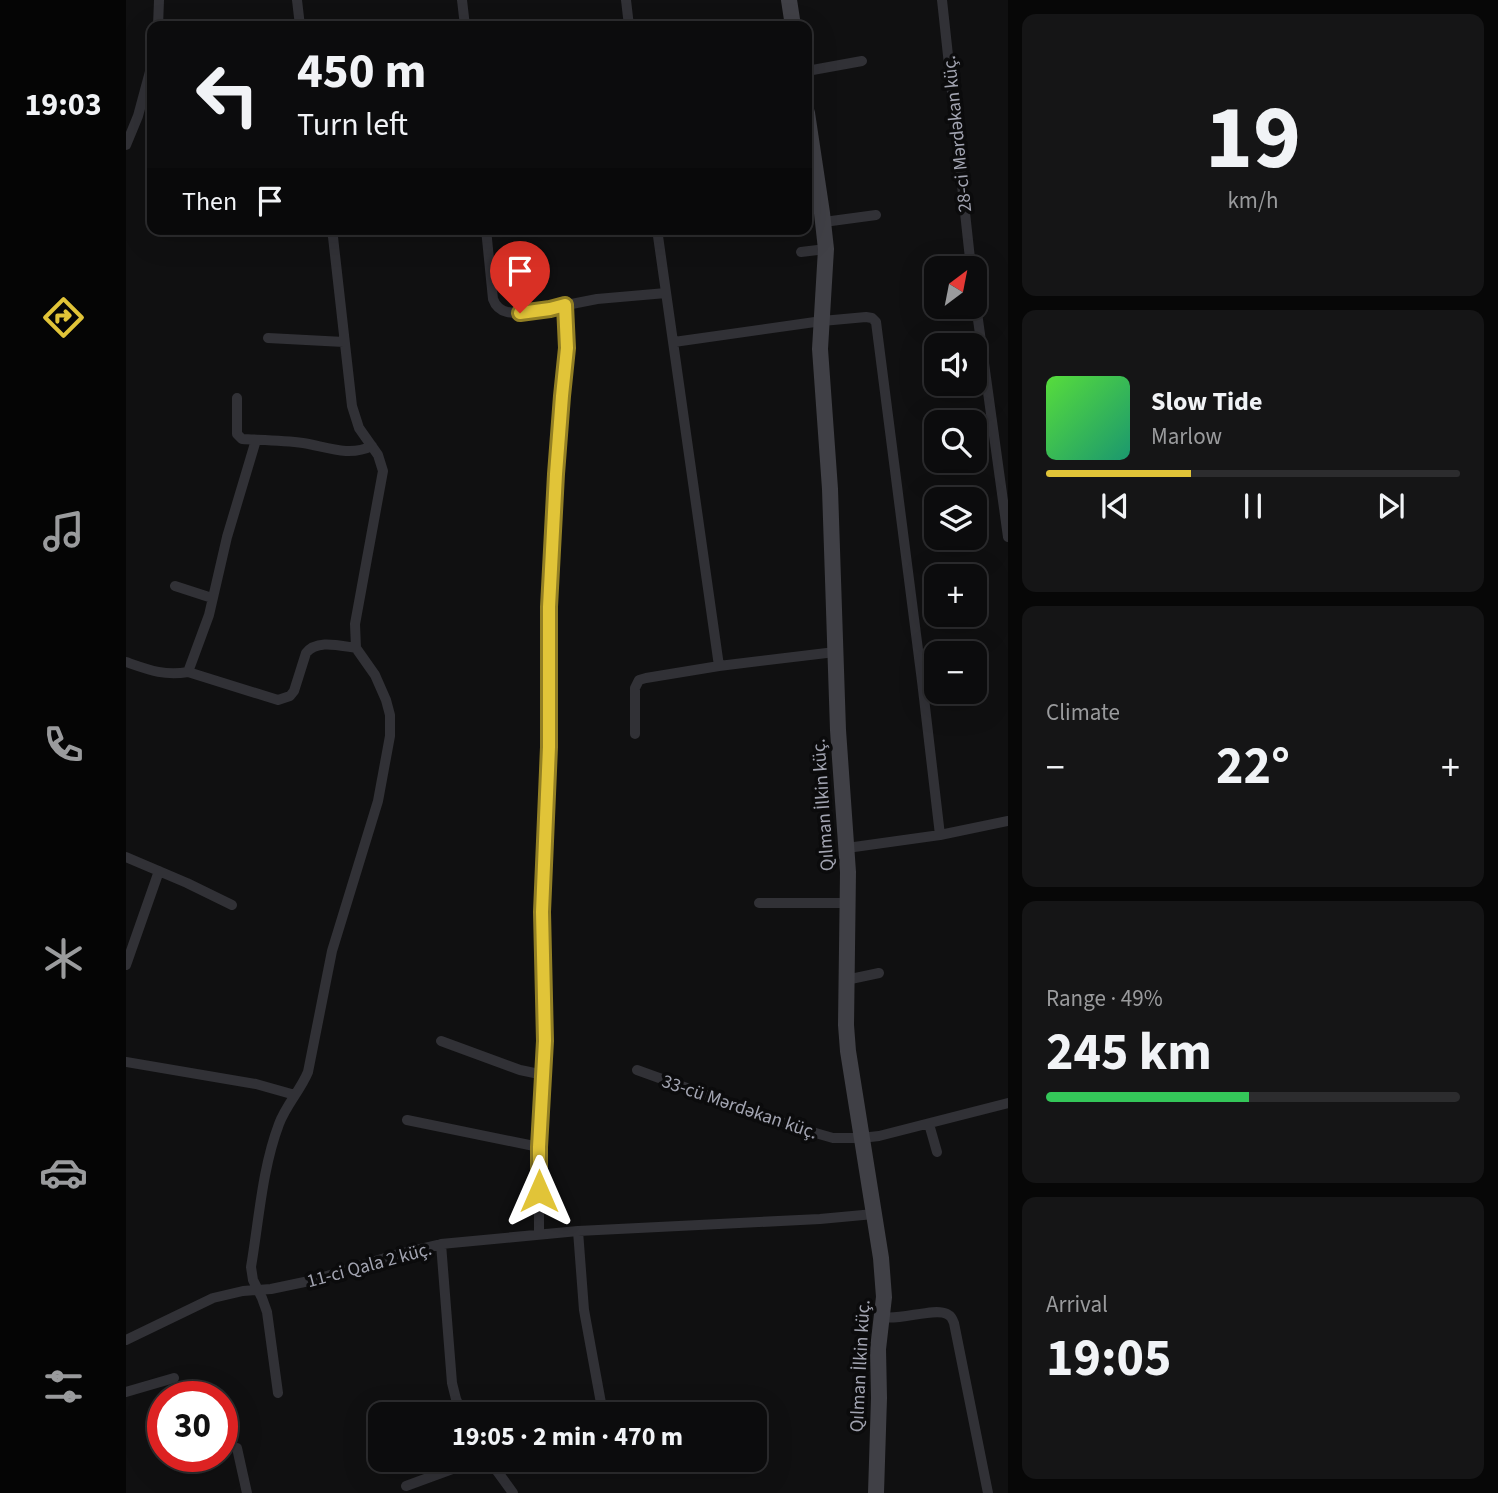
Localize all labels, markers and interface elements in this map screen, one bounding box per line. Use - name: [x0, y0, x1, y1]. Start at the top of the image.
- text: 450 m: [297, 37, 426, 107]
- icon: left: [182, 49, 273, 140]
- street label: 28-ci Mərdəkan küç.: [936, 54, 979, 214]
- text: 19: [1205, 74, 1301, 203]
- text: 19:03: [24, 82, 102, 128]
- text: Turn left: [297, 102, 408, 148]
- icon: arrive: [251, 182, 289, 220]
- text: Then: [182, 183, 237, 220]
- text: km/h: [1227, 184, 1279, 217]
- pin: [490, 241, 550, 313]
- icon: arrive: [501, 252, 539, 290]
- north arrow: [924, 256, 987, 318]
- map controls: [924, 256, 987, 704]
- icon: directions: [39, 293, 88, 342]
- button: sound: [924, 333, 987, 396]
- text: Slow Tide: [1151, 383, 1262, 420]
- button: search: [924, 410, 987, 473]
- text: Marlow: [1151, 420, 1222, 453]
- button: layers: [924, 487, 987, 550]
- icon: previous: [1096, 487, 1134, 525]
- icon: pause: [1234, 487, 1272, 525]
- icon: next: [1372, 487, 1410, 525]
- icon: music: [39, 507, 88, 556]
- button: +: [924, 564, 987, 627]
- button: −: [924, 641, 987, 704]
- text: Climate: [1046, 696, 1120, 729]
- icon: phone: [39, 720, 88, 769]
- text: 22°: [1216, 730, 1290, 804]
- street label: Qılman İlkin küç.: [805, 738, 842, 872]
- text: −: [1046, 741, 1065, 795]
- text: +: [1441, 741, 1460, 795]
- icon: climate: [39, 934, 88, 983]
- text: Range · 49%: [1046, 982, 1163, 1015]
- text: 245 km: [1046, 1016, 1212, 1090]
- street label: 33-cü Mərdəkan küç.: [658, 1068, 821, 1147]
- icon: car: [39, 1148, 88, 1197]
- position arrow: [502, 1154, 576, 1228]
- street label: 11-ci Qala 2 küç.: [304, 1236, 435, 1295]
- text: Arrival: [1046, 1288, 1108, 1321]
- street label: Qılman İlkin küç.: [844, 1299, 877, 1433]
- text: 19:05: [1046, 1322, 1171, 1396]
- icon: filters: [39, 1362, 88, 1411]
- speed limit sign: 30: [147, 1381, 238, 1472]
- text: 19:05 · 2 min · 470 m: [452, 1418, 683, 1455]

